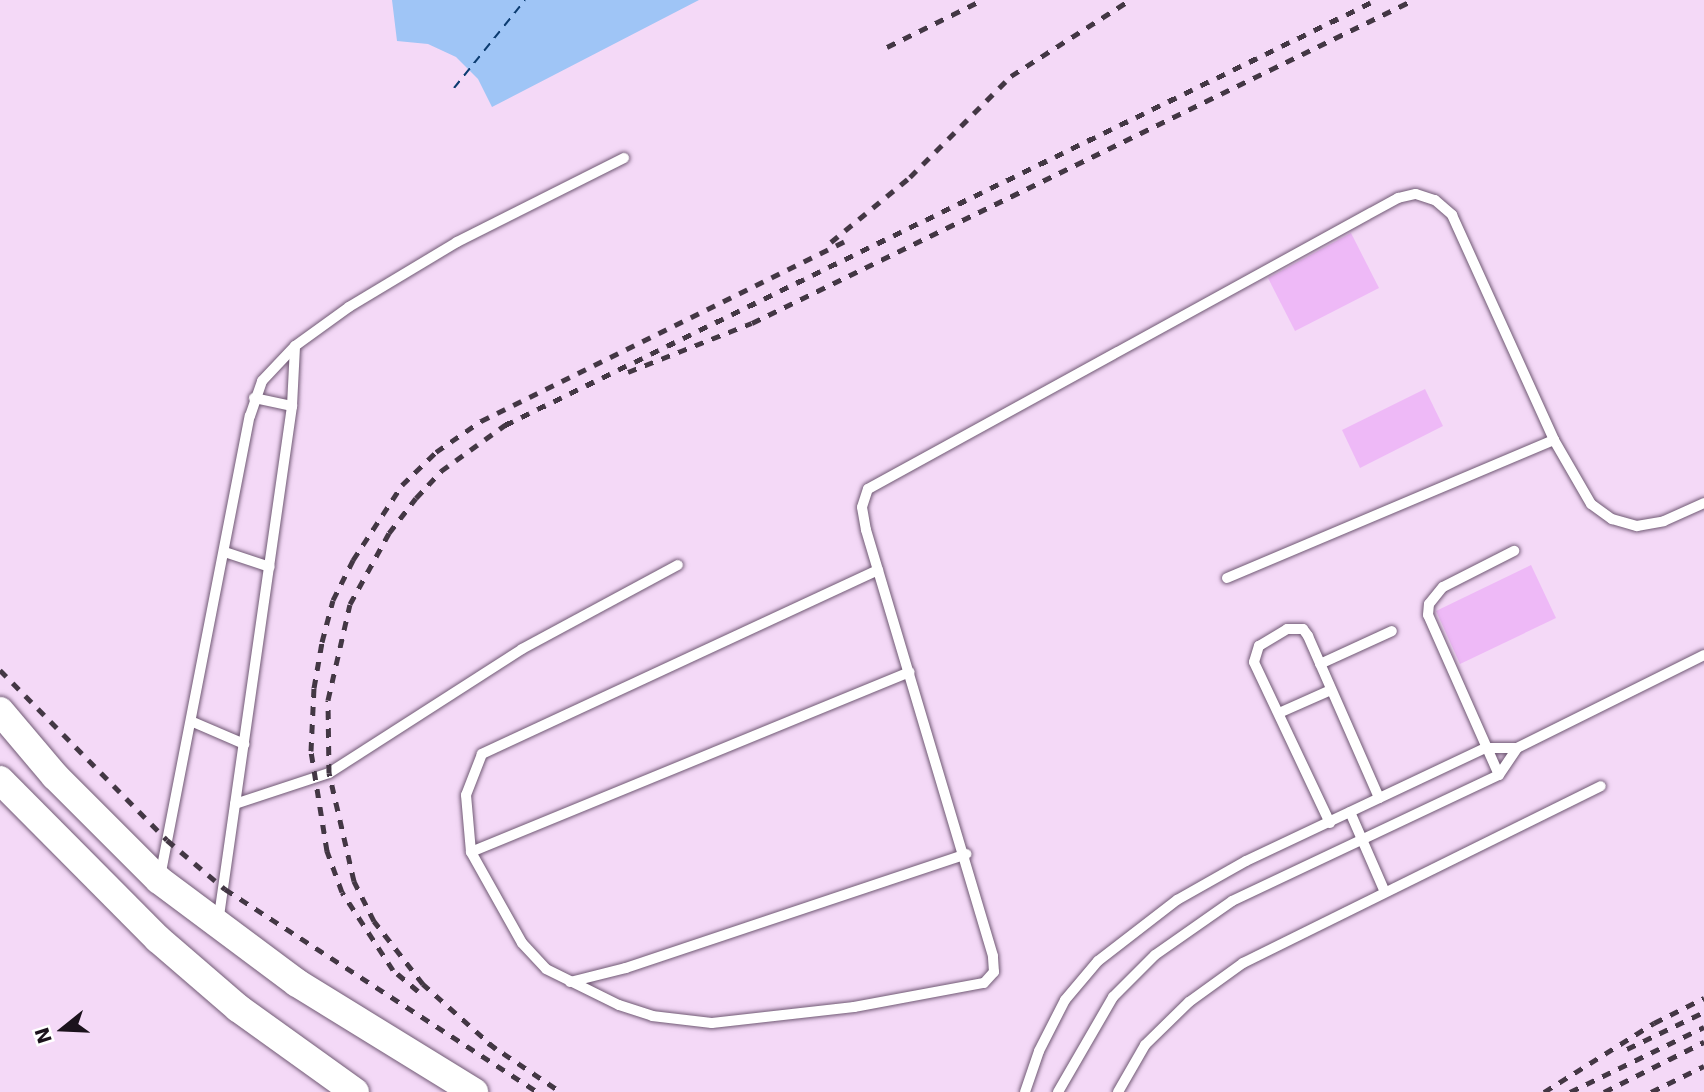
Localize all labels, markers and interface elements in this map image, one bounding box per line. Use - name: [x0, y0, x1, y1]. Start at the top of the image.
- north arrow: [28, 994, 98, 1064]
- text: N: [30, 1025, 56, 1046]

